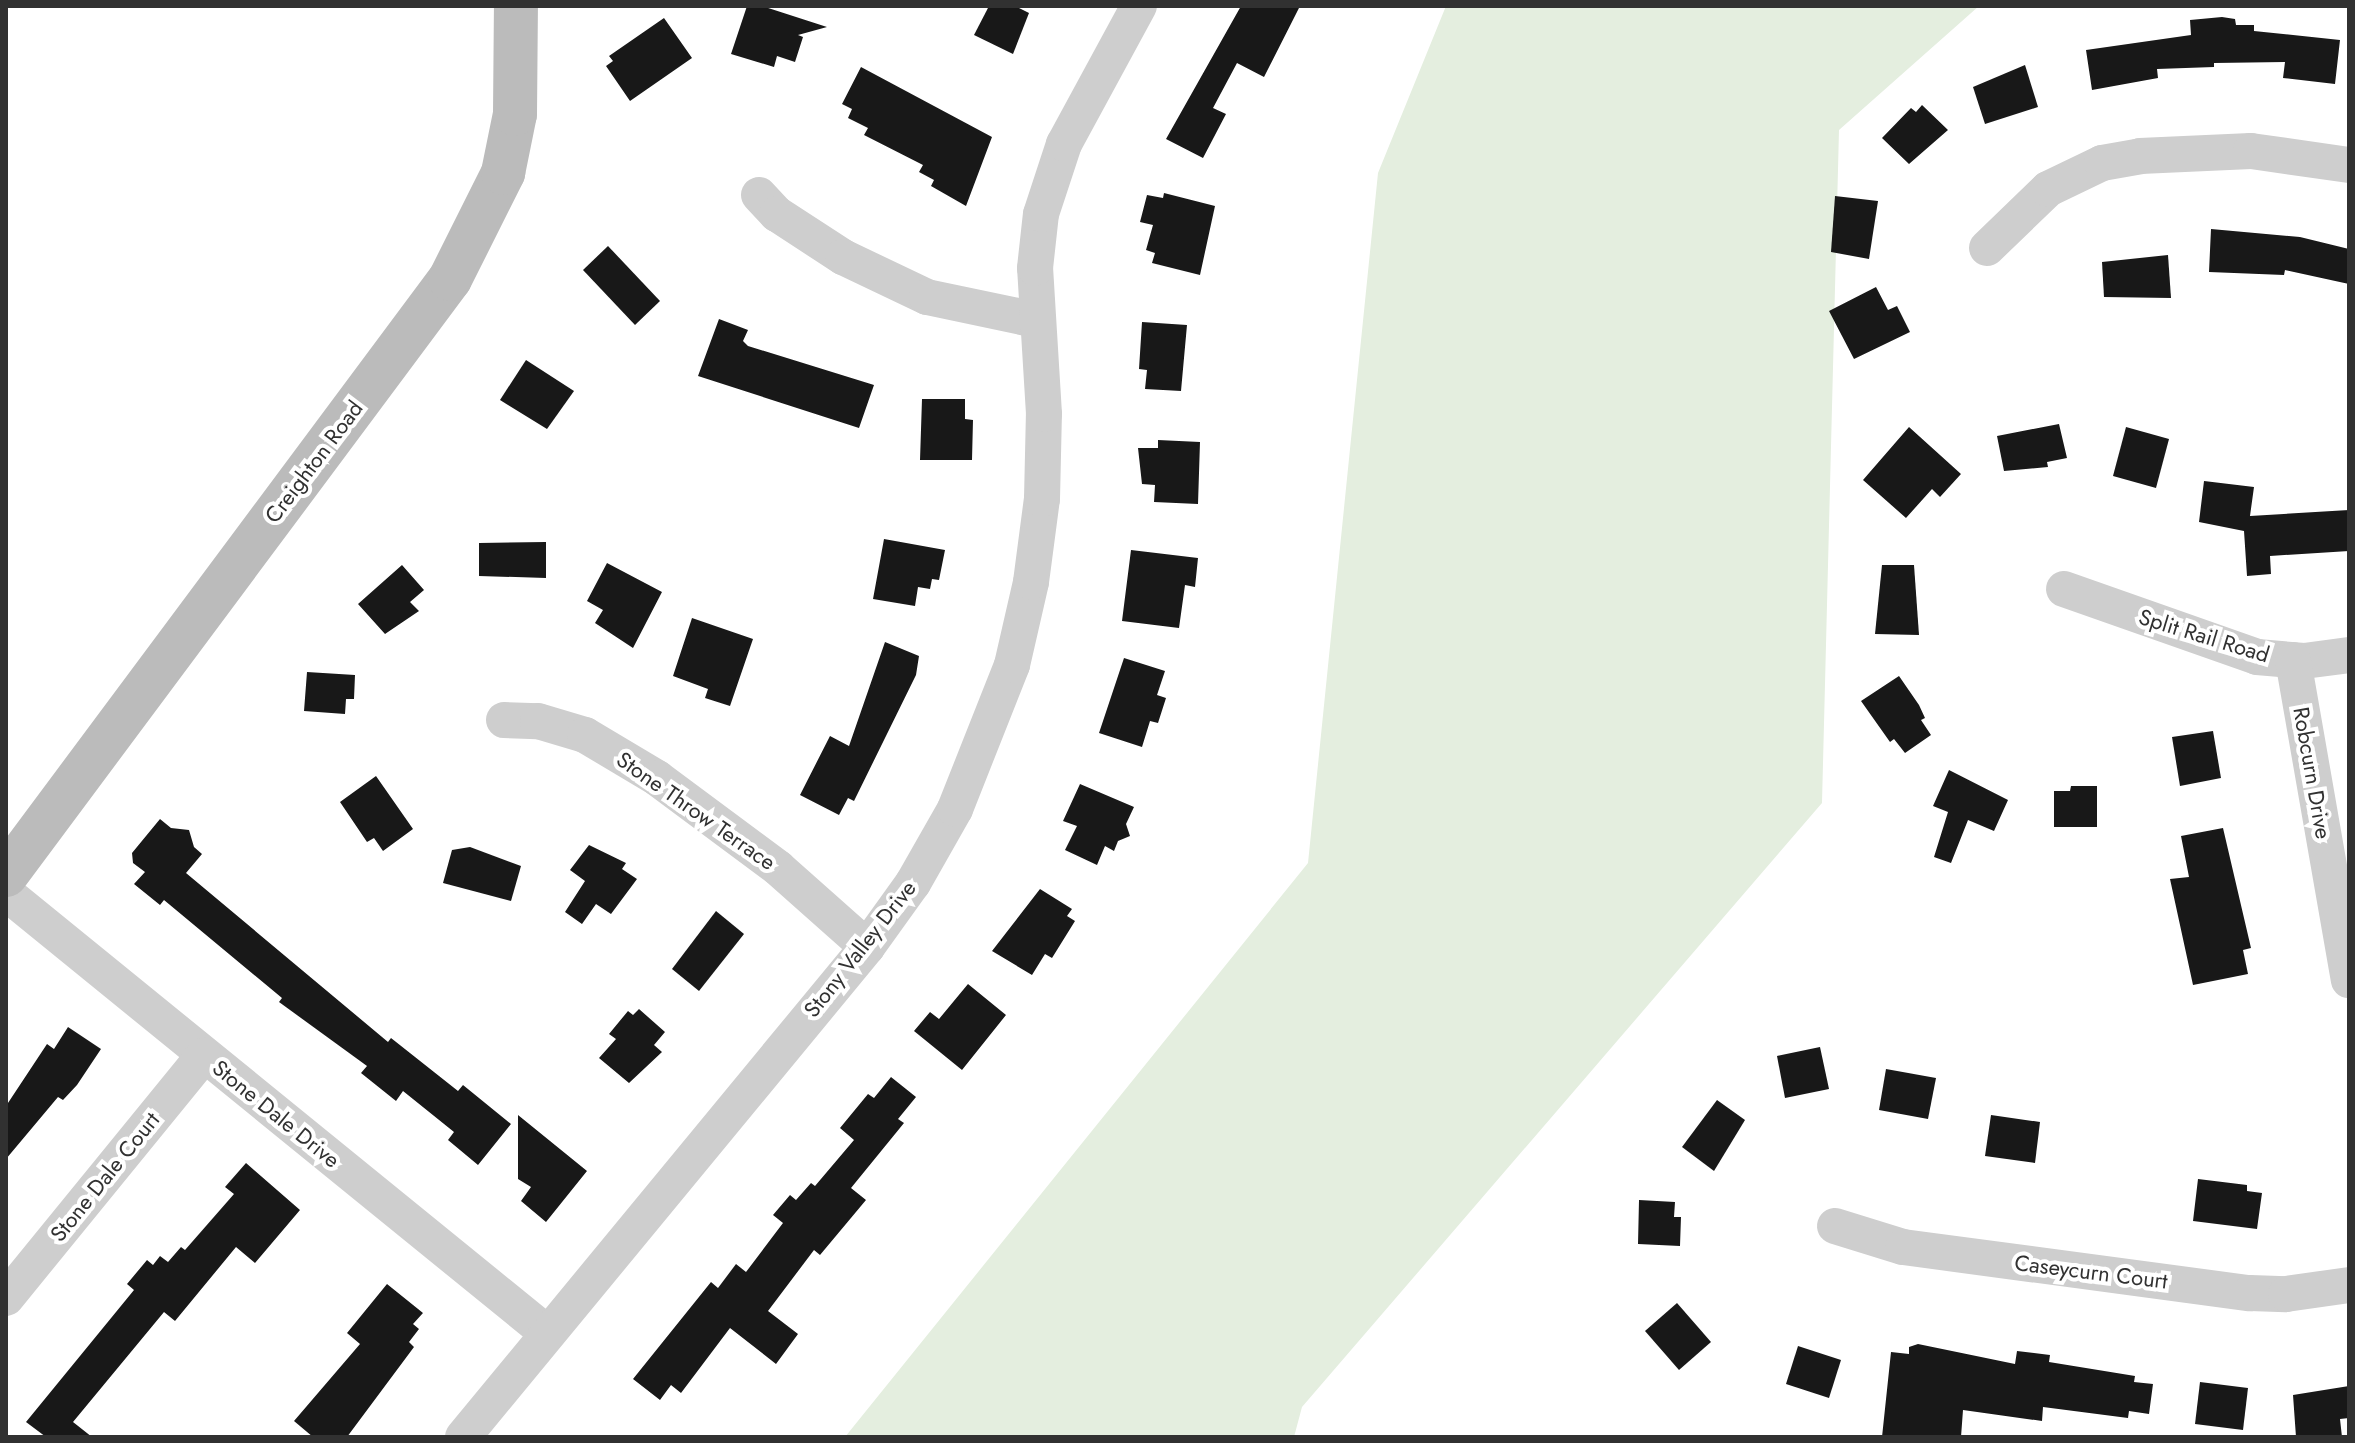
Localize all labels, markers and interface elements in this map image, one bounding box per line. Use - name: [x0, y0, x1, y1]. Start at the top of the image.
- street label: Creighton Road: [259, 396, 369, 528]
- street label: Split Rail Road: [2136, 604, 2272, 668]
- street label: Robcurn Drive: [2287, 705, 2337, 841]
- street label: Stone Throw Terrace: [611, 746, 781, 876]
- street label: Stony Valley Drive: [798, 875, 922, 1023]
- street label: Stone Dale Drive: [207, 1055, 345, 1173]
- street label: Stone Dale Court: [45, 1107, 165, 1247]
- street label: Caseycurn Court: [2013, 1250, 2169, 1294]

